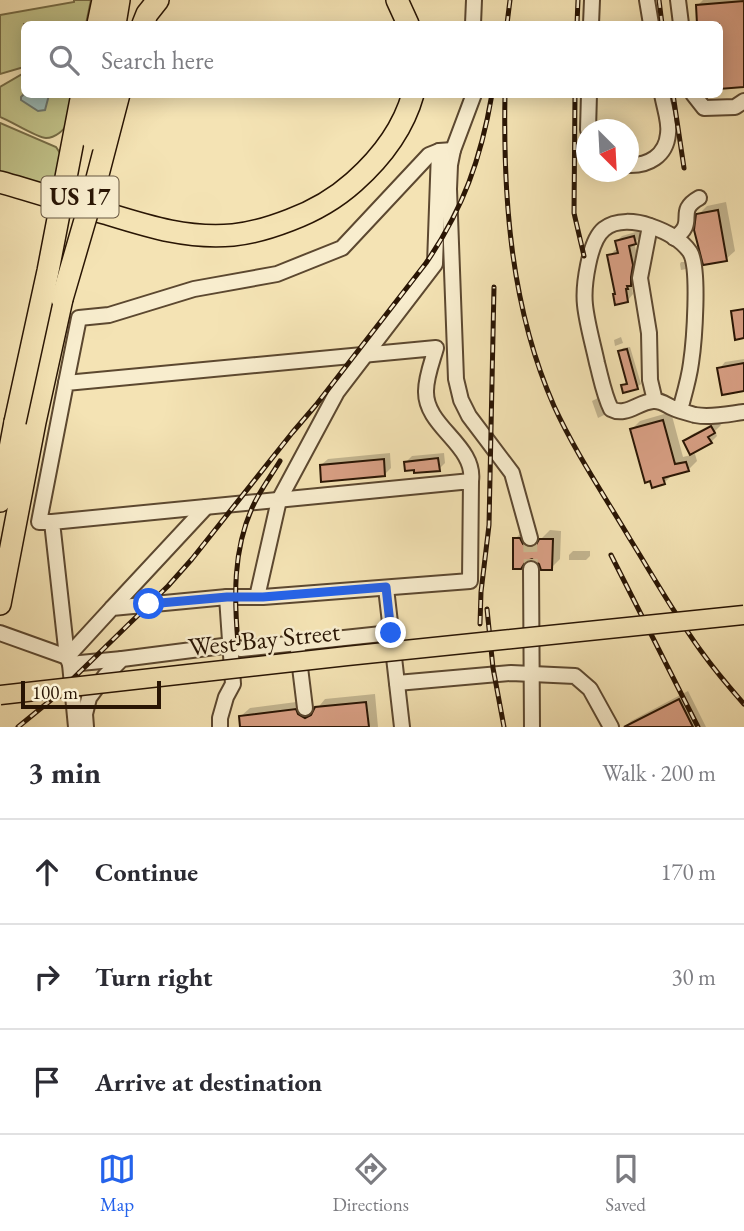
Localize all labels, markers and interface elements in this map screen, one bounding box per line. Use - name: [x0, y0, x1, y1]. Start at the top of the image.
- search box: [21, 21, 723, 98]
- icon: search: [45, 41, 83, 79]
- text: Search here: [101, 43, 214, 77]
- north arrow: [576, 119, 639, 182]
- road number: US 17: [42, 176, 119, 218]
- route start: [133, 588, 164, 619]
- street label: West Bay Street: [187, 614, 341, 664]
- route end: [375, 617, 406, 648]
- scale bar: [21, 678, 161, 710]
- text: 100 m: [32, 680, 78, 705]
- text: 3 min: [28, 753, 101, 792]
- text: Walk · 200 m: [602, 758, 716, 788]
- icon: ahead: [28, 853, 66, 891]
- text: Continue: [95, 855, 198, 889]
- text: 170 m: [660, 857, 716, 887]
- icon: right: [28, 958, 66, 996]
- text: Turn right: [95, 960, 213, 994]
- text: 30 m: [671, 962, 716, 992]
- icon: arrive: [28, 1063, 66, 1101]
- text: Arrive at destination: [95, 1065, 322, 1099]
- tab: Map: [98, 1150, 136, 1217]
- tab: Directions: [332, 1150, 409, 1217]
- tab: Saved: [605, 1150, 646, 1217]

